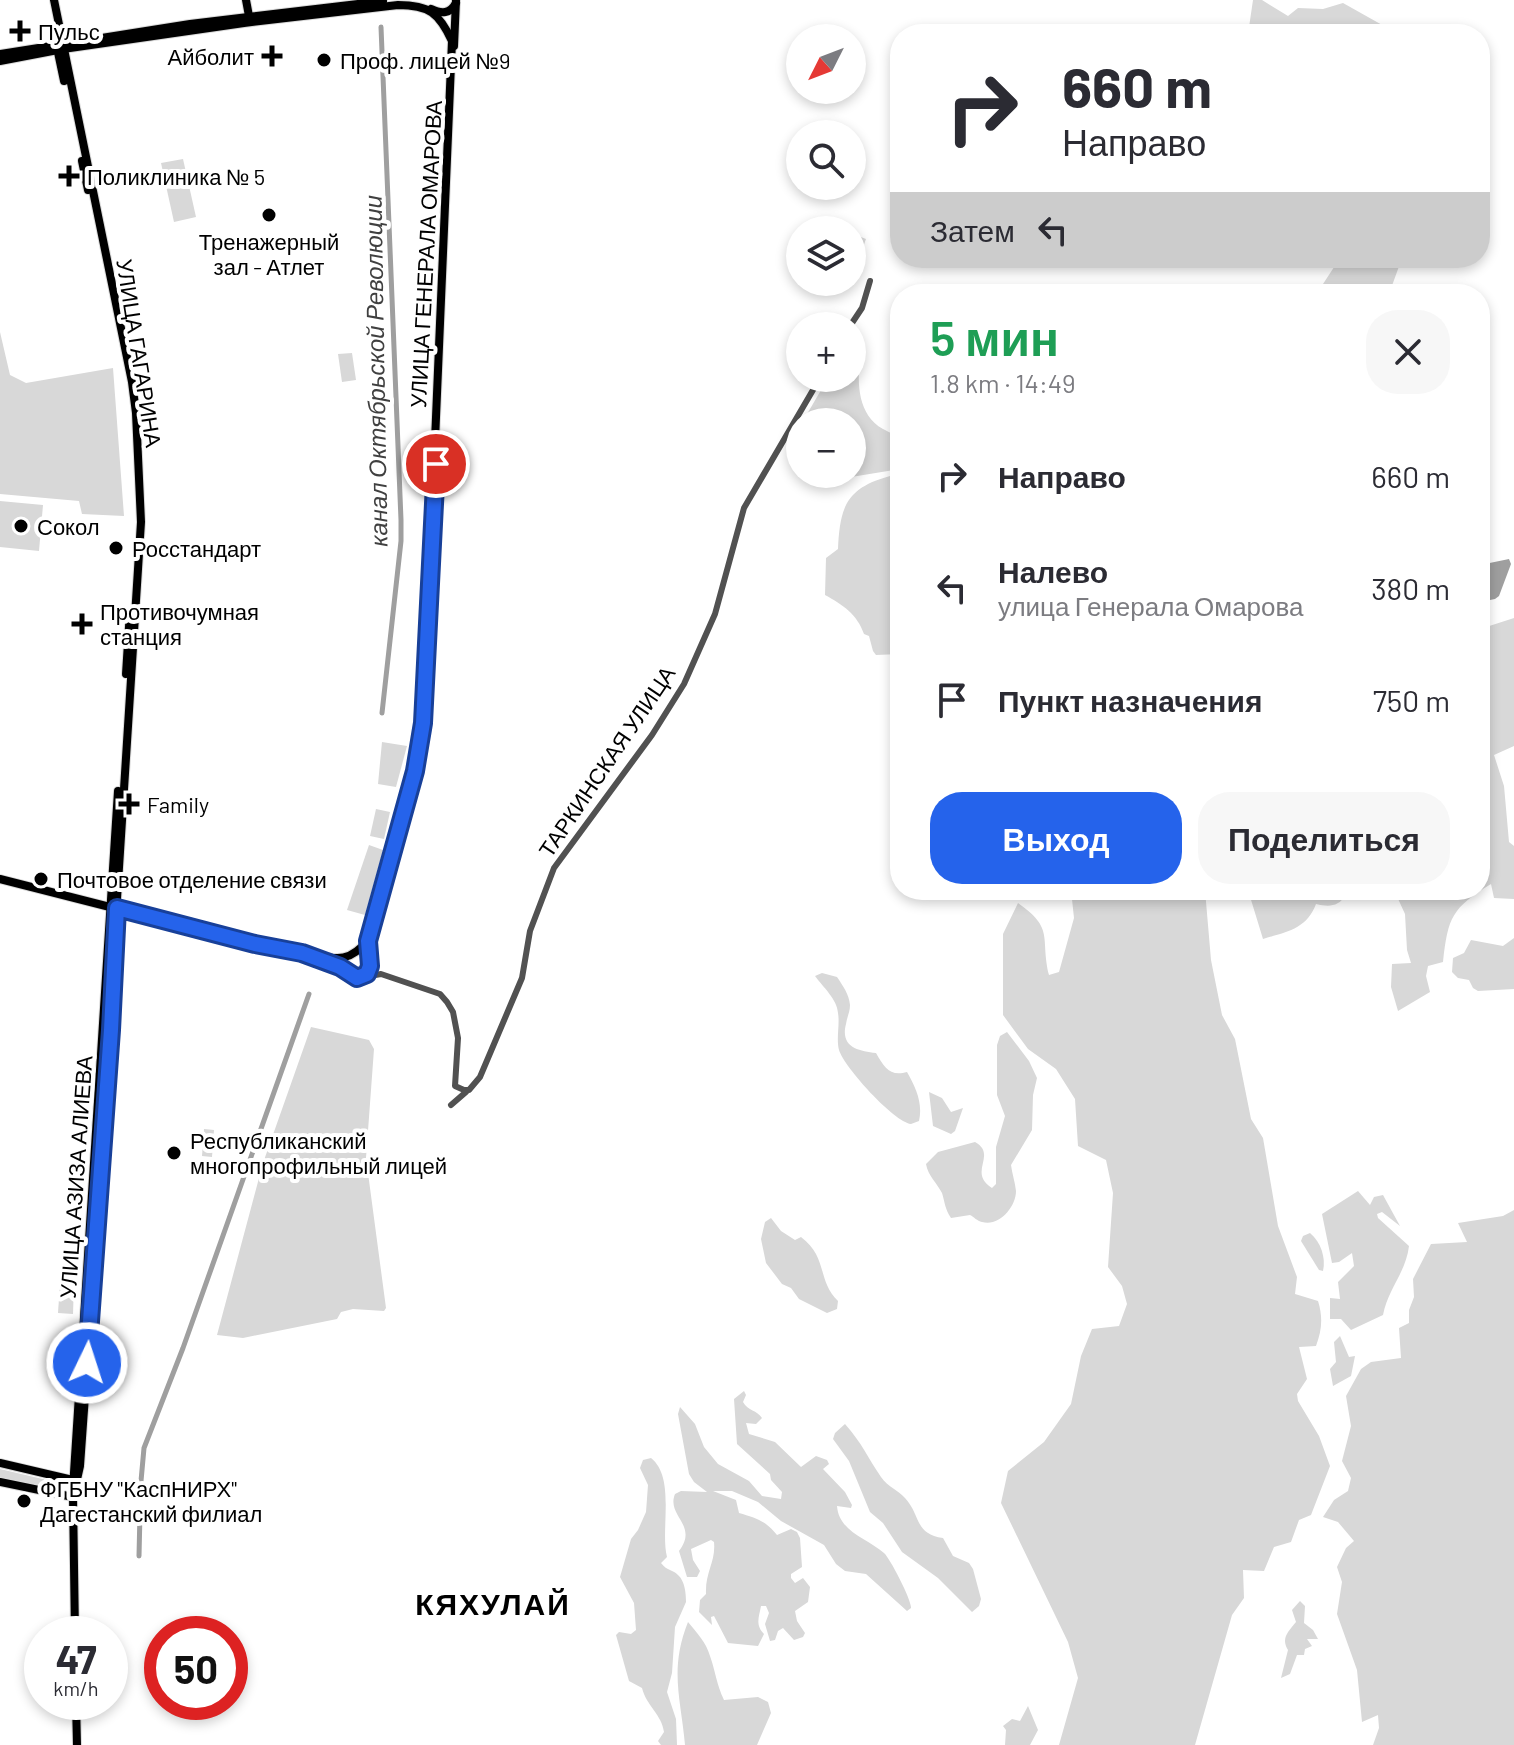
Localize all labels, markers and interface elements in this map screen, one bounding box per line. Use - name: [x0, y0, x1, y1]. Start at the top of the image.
- place label: Пульс: [38, 18, 100, 45]
- marker: Пульс: [9, 20, 31, 42]
- north arrow: [786, 24, 866, 104]
- map controls: [786, 24, 866, 488]
- place label: Айболит: [167, 43, 254, 69]
- marker: Айболит: [261, 45, 283, 67]
- place label: Проф. лицей №9: [340, 47, 510, 74]
- marker: Проф. лицей №9: [315, 51, 333, 69]
- text: 660 m: [1062, 52, 1212, 119]
- icon: right: [930, 56, 1034, 160]
- street label: УЛИЦА ГЕНЕРАЛА ОМАРОВА: [404, 99, 447, 408]
- button: search: [786, 120, 866, 200]
- text: Направо: [1062, 120, 1206, 163]
- place label: Поликлиника № 5: [87, 163, 265, 189]
- marker: Поликлиника № 5: [58, 165, 80, 187]
- water label: канал Октябрьской Революции: [357, 195, 393, 547]
- marker: Тренажерный зал - Атлет: [260, 206, 278, 224]
- icon: left: [1031, 208, 1075, 252]
- text: Затем: [930, 212, 1015, 248]
- button: layers: [786, 216, 866, 296]
- place label: Тренажерный зал - Атлет: [199, 228, 339, 279]
- street label: УЛИЦА ГАГАРИНА: [111, 257, 168, 449]
- text: 5 мин: [930, 308, 1059, 366]
- button: close: [1366, 310, 1450, 394]
- button: +: [786, 312, 866, 392]
- text: 1.8 km · 14:49: [930, 367, 1076, 398]
- button: −: [786, 408, 866, 488]
- pin: [402, 430, 470, 498]
- icon: arrive: [414, 442, 458, 486]
- icon: right: [930, 454, 974, 498]
- text: Направо: [998, 458, 1126, 494]
- text: 660 m: [1371, 458, 1450, 494]
- place label: Сокол: [37, 513, 100, 539]
- marker: Сокол: [12, 517, 30, 535]
- place label: Росстандарт: [132, 535, 261, 562]
- marker: Росстандарт: [107, 539, 125, 557]
- text: Налево: [998, 553, 1108, 589]
- icon: left: [930, 566, 974, 610]
- text: 380 m: [1371, 570, 1450, 606]
- text: улица Генерала Омарова: [998, 590, 1304, 621]
- place label: Противочумная станция: [100, 598, 259, 650]
- marker: Противочумная станция: [71, 613, 93, 635]
- street label: ТАРКИНСКАЯ УЛИЦА: [532, 660, 681, 862]
- icon: arrive: [930, 678, 974, 722]
- text: Пункт назначения: [998, 682, 1262, 718]
- text: 750 m: [1373, 682, 1450, 718]
- place label: Family: [147, 791, 209, 817]
- button: Выход: [930, 792, 1182, 884]
- button: Поделиться: [1198, 792, 1450, 884]
- marker: Family: [118, 793, 140, 815]
- place label: Почтовое отделение связи: [57, 866, 327, 893]
- marker: Почтовое отделение связи: [32, 870, 50, 888]
- street label: УЛИЦА АЗИЗА АЛИЕВА: [54, 1054, 97, 1299]
- place label: Республиканский многопрофильный лицей: [190, 1127, 447, 1179]
- marker: Республиканский многопрофильный лицей: [165, 1144, 183, 1162]
- position arrow: [45, 1321, 129, 1405]
- place label: ФГБНУ "КаспНИРХ" Дагестанский филиал: [40, 1475, 262, 1527]
- marker: ФГБНУ "КаспНИРХ" Дагестанский филиал: [15, 1492, 33, 1510]
- district label: КЯХУЛАЙ: [415, 1585, 571, 1621]
- speed limit sign: 50: [144, 1616, 248, 1720]
- text: 47: [55, 1634, 97, 1682]
- text: km/h: [53, 1676, 99, 1700]

